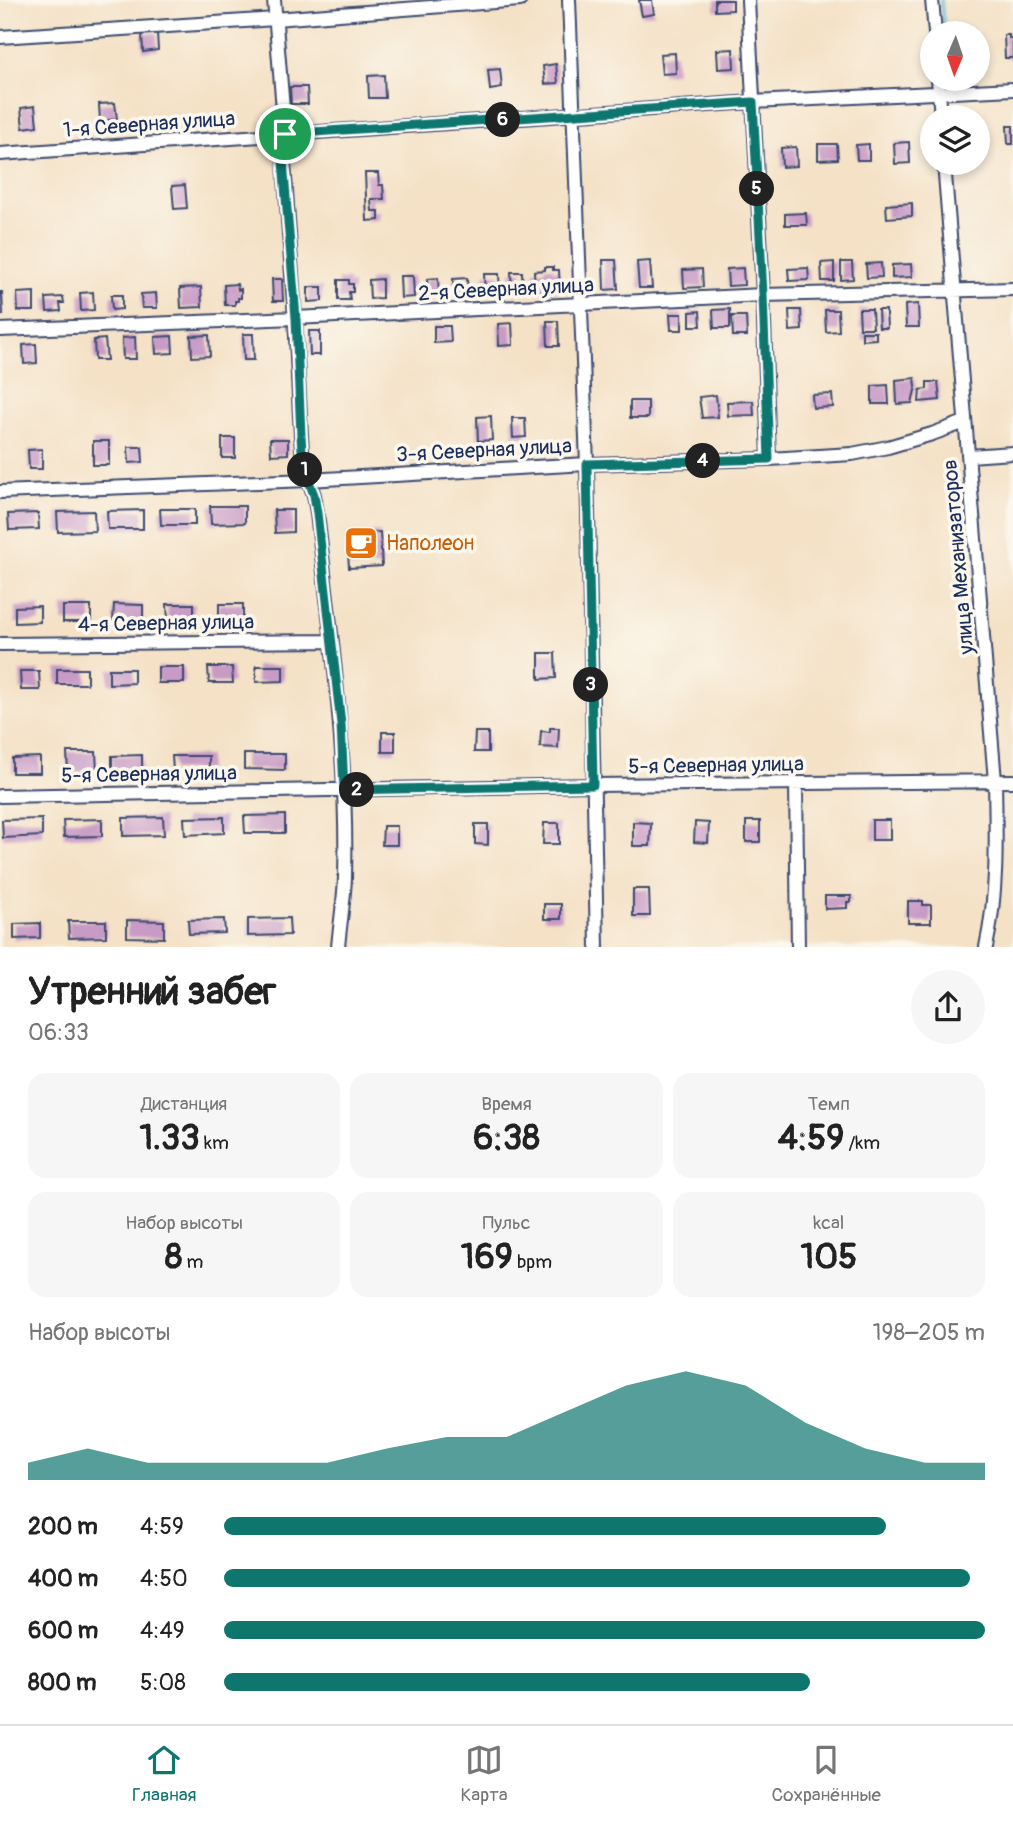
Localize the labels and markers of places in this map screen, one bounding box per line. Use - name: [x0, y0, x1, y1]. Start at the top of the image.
- pin: 6: [486, 102, 520, 138]
- pin: [255, 104, 315, 164]
- pin: 5: [740, 172, 774, 206]
- pin: 4: [686, 444, 720, 478]
- pin: 1: [288, 452, 322, 488]
- cafe icon: Наполеон: [342, 524, 380, 562]
- place label: Наполеон: [386, 530, 474, 557]
- pin: 3: [574, 668, 608, 702]
- pin: 2: [340, 772, 374, 808]

